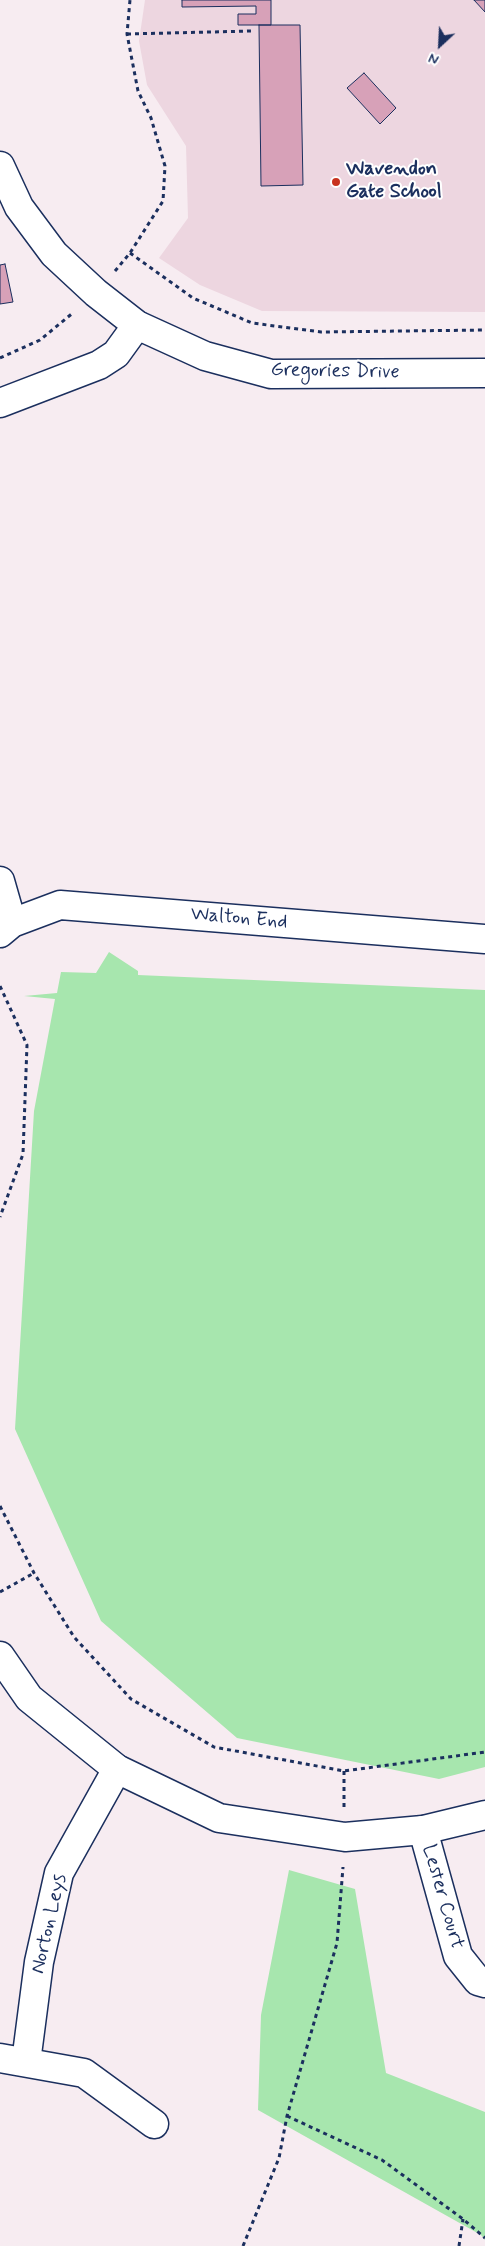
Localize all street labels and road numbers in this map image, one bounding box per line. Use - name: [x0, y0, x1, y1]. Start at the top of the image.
- street label: Gregories Drive: [270, 359, 400, 385]
- street label: Walton End: [190, 903, 288, 935]
- street label: Lester Court: [416, 1842, 468, 1952]
- street label: Norton Leys: [27, 1872, 73, 1976]

